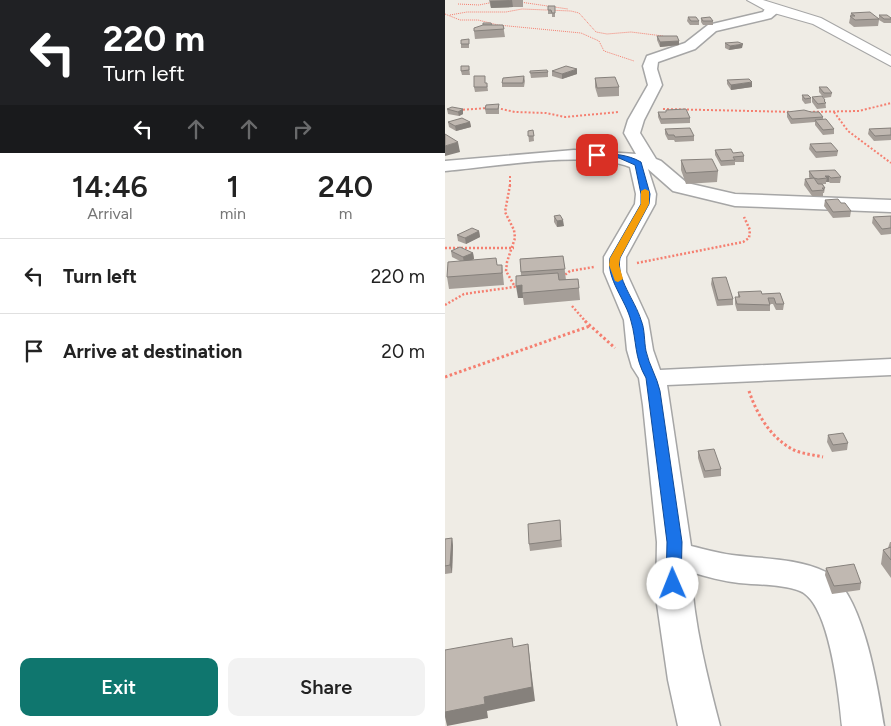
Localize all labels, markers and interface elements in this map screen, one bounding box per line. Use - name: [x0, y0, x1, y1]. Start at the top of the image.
- text: 220 m: [103, 18, 205, 60]
- icon: left: [20, 20, 85, 85]
- text: Turn left: [103, 60, 185, 87]
- icon: left: [129, 115, 157, 143]
- icon: ahead: [182, 115, 210, 143]
- icon: ahead: [235, 115, 263, 143]
- icon: right: [288, 115, 316, 143]
- pin: [576, 134, 618, 176]
- icon: arrive: [583, 141, 611, 169]
- text: 14:46: [72, 168, 148, 205]
- text: 1: [227, 168, 239, 205]
- text: 240: [318, 168, 373, 205]
- text: Arrival: [87, 204, 132, 223]
- text: min: [220, 204, 246, 223]
- text: m: [339, 204, 352, 223]
- icon: left: [20, 262, 48, 290]
- text: Turn left: [63, 265, 137, 288]
- text: 220 m: [371, 265, 425, 288]
- icon: arrive: [20, 337, 48, 365]
- text: Arrive at destination: [63, 340, 242, 363]
- text: 20 m: [381, 340, 425, 363]
- position arrow: [646, 557, 698, 609]
- button: Exit: [20, 658, 218, 716]
- button: Share: [228, 658, 425, 716]

